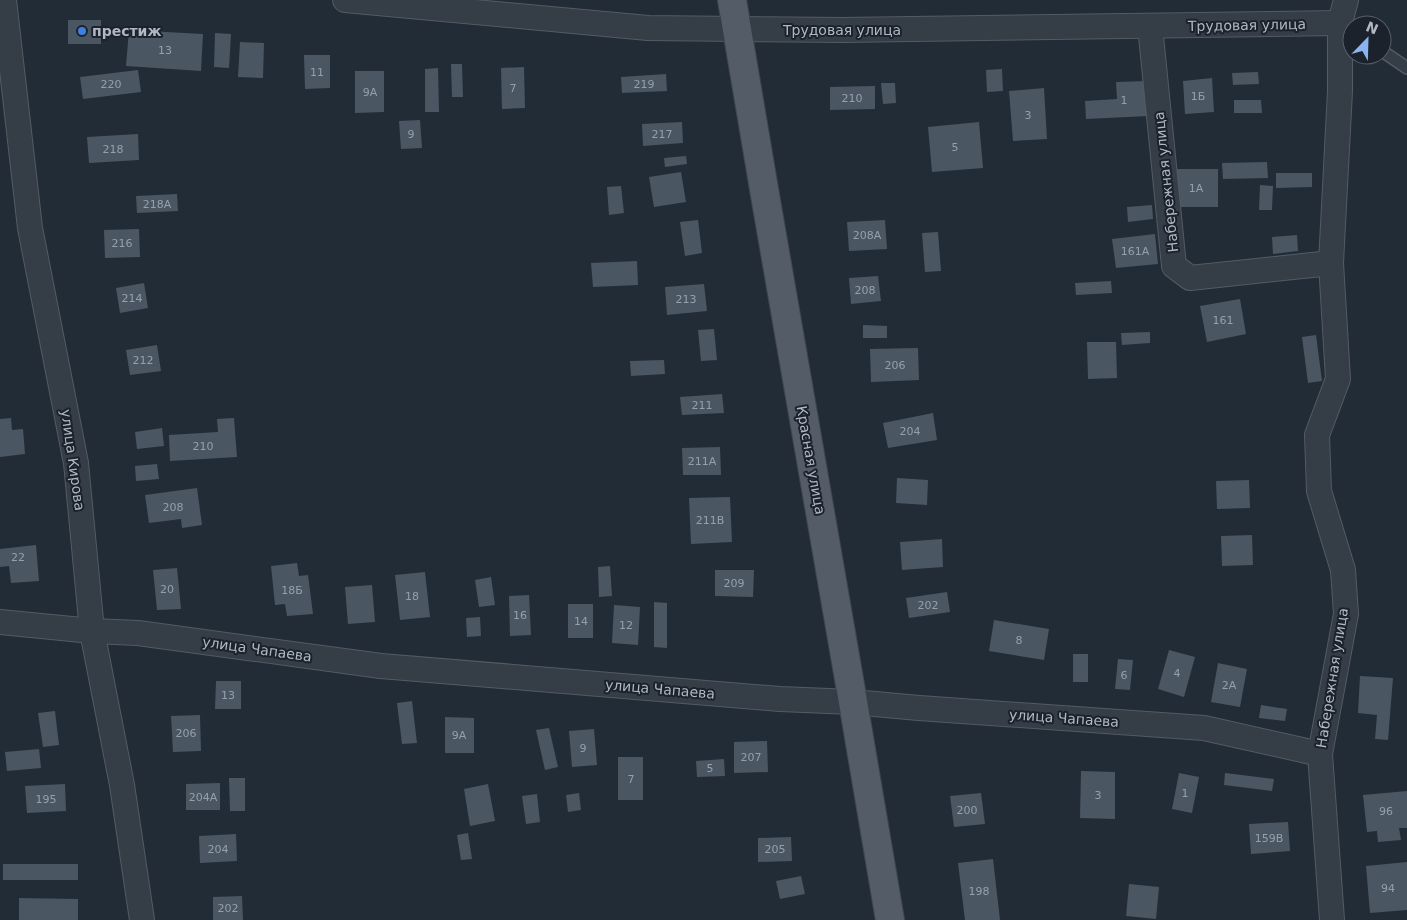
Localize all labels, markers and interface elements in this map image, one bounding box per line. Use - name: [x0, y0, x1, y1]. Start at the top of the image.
- north arrow: [1342, 15, 1392, 65]
- street label: Трудовая улица: [1187, 16, 1306, 34]
- text: N: [1364, 18, 1381, 38]
- street label: Трудовая улица: [782, 22, 901, 38]
- place label: престиж: [92, 23, 161, 39]
- marker: престиж: [76, 25, 88, 37]
- house number: 13: [158, 44, 172, 57]
- house number: 11: [310, 66, 324, 79]
- house number: 220: [101, 78, 122, 91]
- house number: 219: [634, 78, 655, 91]
- house number: 7: [510, 82, 517, 95]
- house number: 9А: [363, 86, 378, 99]
- house number: 1Б: [1191, 90, 1205, 103]
- house number: 210: [842, 92, 863, 105]
- house number: 1: [1121, 94, 1128, 107]
- house number: 3: [1025, 109, 1032, 122]
- street label: Набережная улица: [1151, 111, 1181, 253]
- house number: 9: [408, 128, 415, 141]
- house number: 217: [652, 128, 673, 141]
- house number: 5: [952, 141, 959, 154]
- house number: 218: [103, 143, 124, 156]
- house number: 1А: [1189, 182, 1204, 195]
- house number: 218А: [143, 198, 172, 211]
- house number: 208А: [853, 229, 882, 242]
- house number: 216: [112, 237, 133, 250]
- house number: 161А: [1121, 245, 1150, 258]
- house number: 208: [855, 284, 876, 297]
- house number: 214: [122, 292, 143, 305]
- house number: 213: [676, 293, 697, 306]
- house number: 161: [1213, 314, 1234, 327]
- house number: 212: [133, 354, 154, 367]
- house number: 206: [885, 359, 906, 372]
- house number: 211: [692, 399, 713, 412]
- street label: Красная улица: [794, 404, 828, 516]
- street label: улица Кирова: [58, 408, 88, 512]
- house number: 204: [900, 425, 921, 438]
- house number: 210: [193, 440, 214, 453]
- house number: 211А: [688, 455, 717, 468]
- house number: 208: [163, 501, 184, 514]
- house number: 211В: [696, 514, 724, 527]
- house number: 22: [11, 551, 25, 564]
- house number: 209: [724, 577, 745, 590]
- house number: 20: [160, 583, 174, 596]
- house number: 18Б: [281, 584, 303, 597]
- house number: 18: [405, 590, 419, 603]
- house number: 202: [918, 599, 939, 612]
- street label: Набережная улица: [1313, 607, 1351, 749]
- house number: 16: [513, 609, 527, 622]
- house number: 14: [574, 615, 588, 628]
- house number: 12: [619, 619, 633, 632]
- street label: улица Чапаева: [201, 633, 313, 665]
- house number: 8: [1016, 634, 1023, 647]
- house number: 4: [1174, 667, 1181, 680]
- house number: 6: [1121, 669, 1128, 682]
- street label: улица Чапаева: [604, 676, 716, 702]
- house number: 2А: [1222, 679, 1237, 692]
- house number: 13: [221, 689, 235, 702]
- street label: улица Чапаева: [1008, 706, 1120, 730]
- house number: 206: [176, 727, 197, 740]
- house number: 9А: [452, 729, 467, 742]
- house number: 9: [580, 742, 587, 755]
- house number: 207: [741, 751, 762, 764]
- house number: 5: [707, 762, 714, 775]
- house number: 7: [628, 773, 635, 786]
- house number: 1: [1182, 787, 1189, 800]
- house number: 3: [1095, 789, 1102, 802]
- house number: 204А: [189, 791, 218, 804]
- house number: 195: [36, 793, 57, 806]
- house number: 200: [957, 804, 978, 817]
- house number: 96: [1379, 805, 1393, 818]
- house number: 159В: [1255, 832, 1283, 845]
- house number: 204: [208, 843, 229, 856]
- house number: 205: [765, 843, 786, 856]
- house number: 94: [1381, 882, 1395, 895]
- house number: 198: [969, 885, 990, 898]
- house number: 202: [218, 902, 239, 915]

